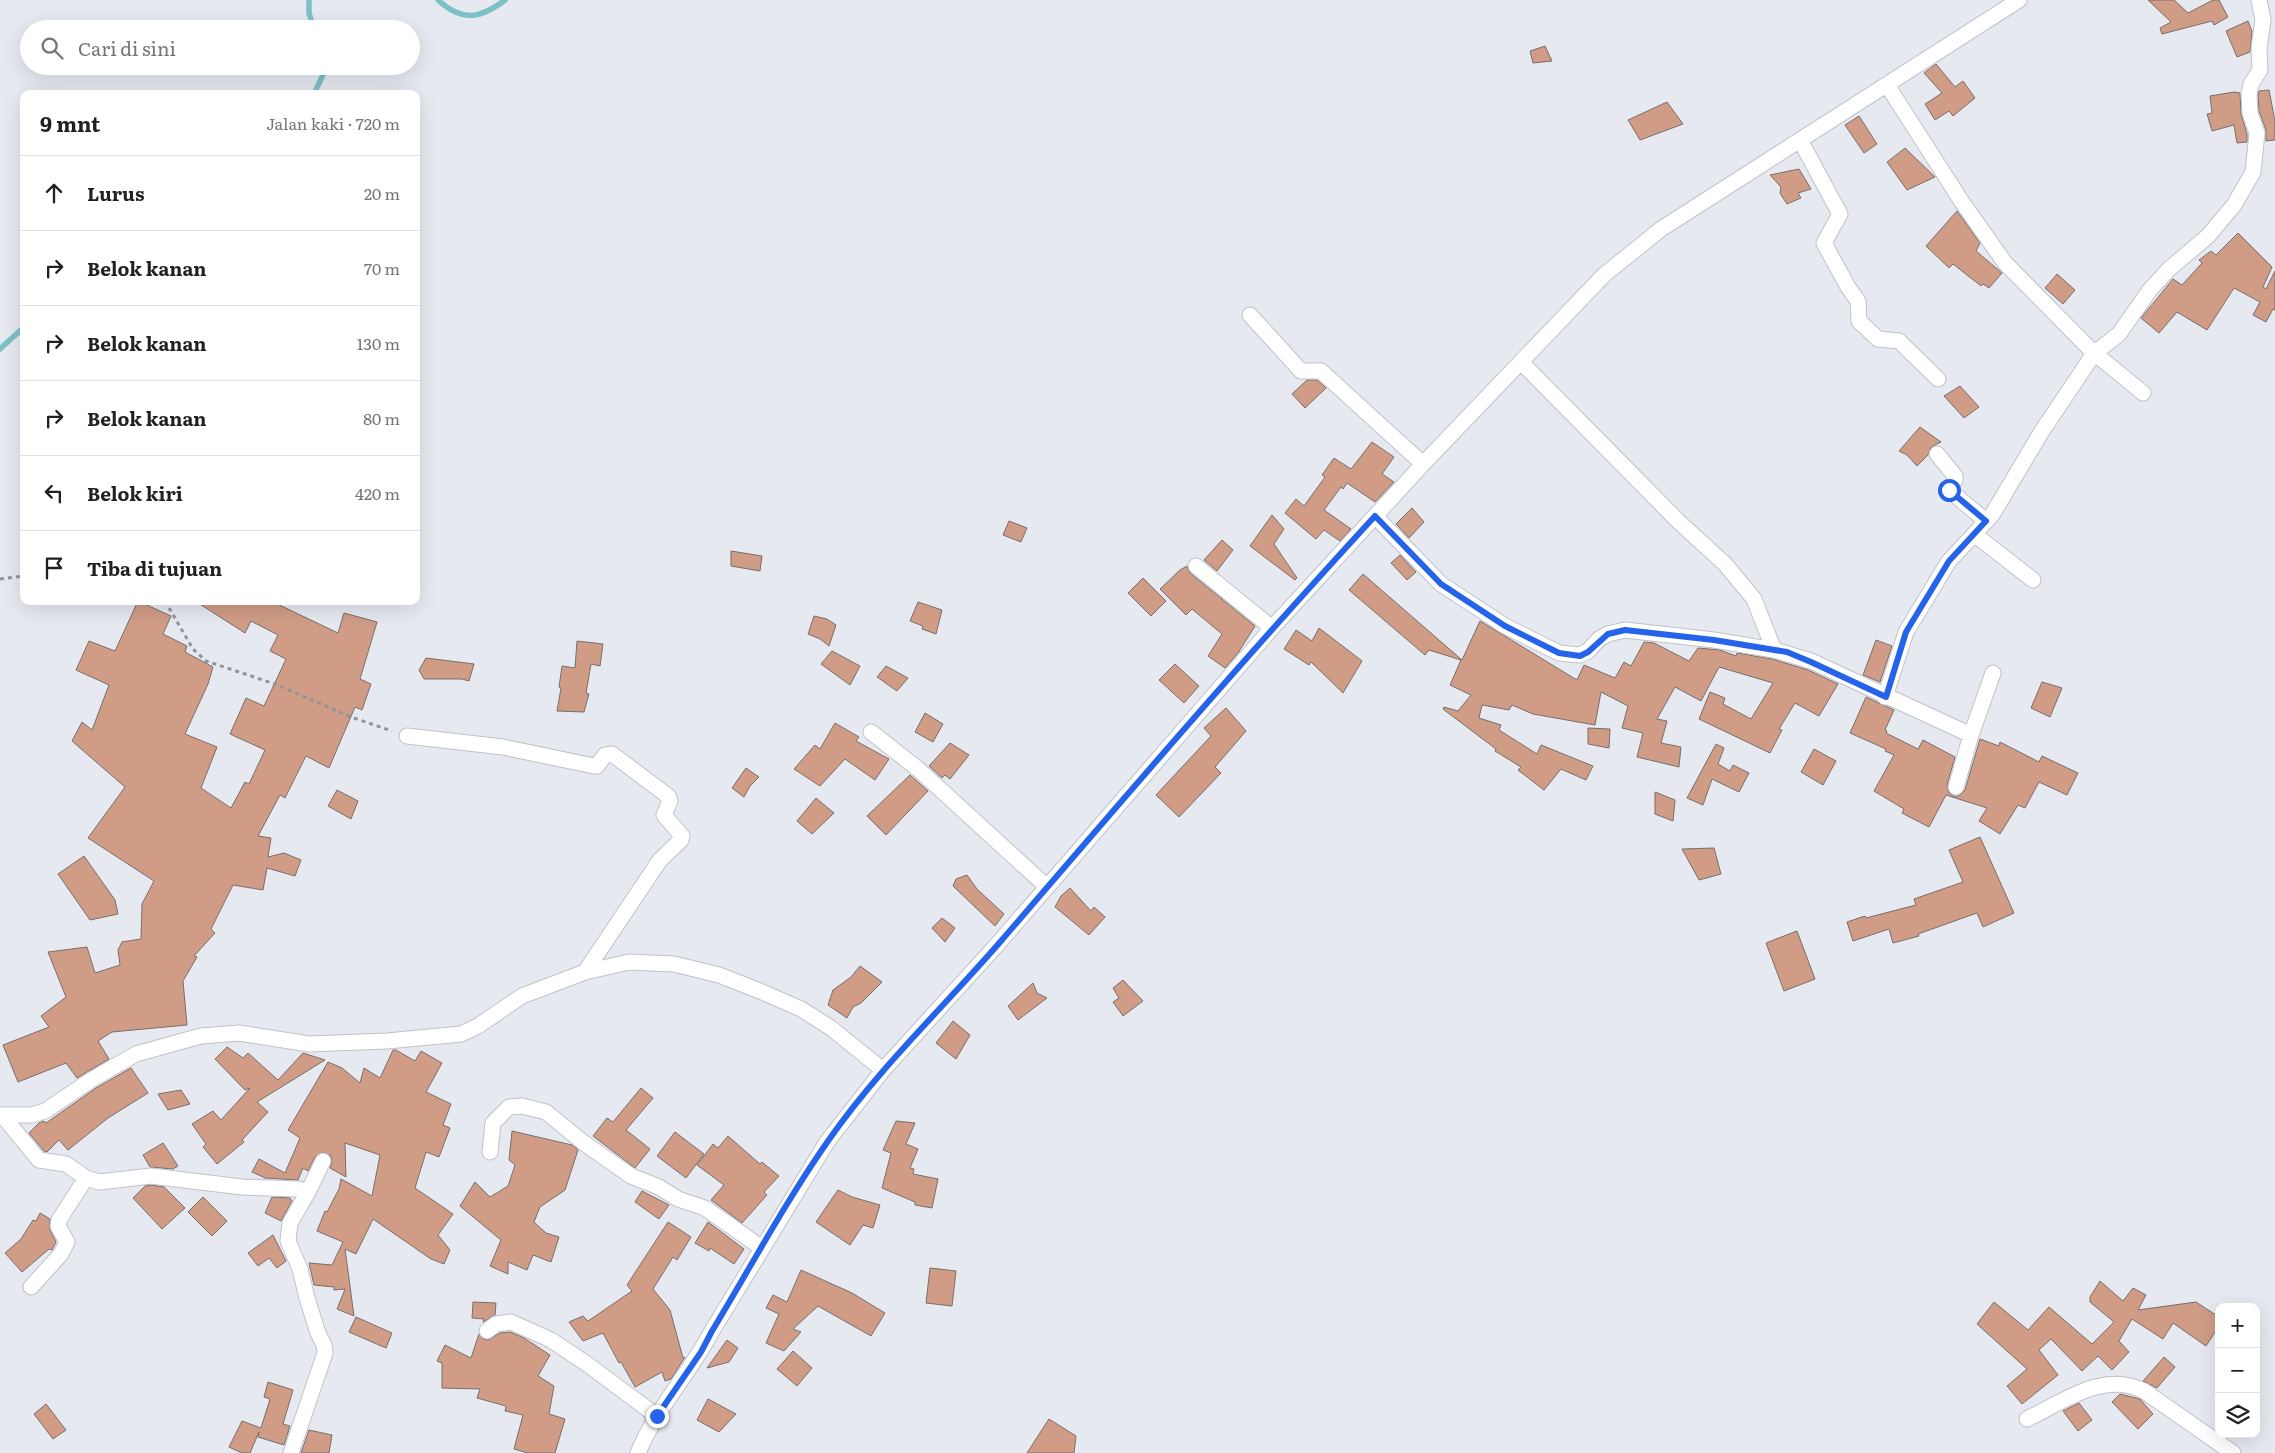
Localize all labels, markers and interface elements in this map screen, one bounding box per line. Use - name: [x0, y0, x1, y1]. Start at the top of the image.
- search box: [20, 20, 420, 75]
- icon: search: [38, 34, 66, 62]
- text: Cari di sini: [78, 34, 176, 62]
- text: 9 mnt: [40, 107, 100, 138]
- text: Jalan kaki · 720 m: [266, 111, 400, 135]
- icon: ahead: [40, 179, 68, 207]
- text: Lurus: [87, 179, 144, 207]
- text: 20 m: [364, 181, 400, 205]
- icon: right: [40, 254, 68, 282]
- text: Belok kanan: [87, 254, 206, 282]
- text: 70 m: [364, 256, 400, 280]
- icon: right: [40, 329, 68, 357]
- text: Belok kanan: [87, 329, 206, 357]
- text: 130 m: [357, 331, 400, 355]
- icon: right: [40, 404, 68, 432]
- text: Belok kanan: [87, 404, 206, 432]
- text: 80 m: [363, 406, 400, 430]
- icon: left: [40, 479, 68, 507]
- text: Belok kiri: [87, 479, 183, 507]
- route start: [1938, 479, 1961, 502]
- text: 420 m: [355, 481, 400, 505]
- icon: arrive: [40, 554, 68, 582]
- text: Tiba di tujuan: [87, 554, 222, 582]
- map controls: [2215, 1303, 2260, 1438]
- button: +: [2215, 1303, 2260, 1348]
- button: −: [2215, 1348, 2260, 1393]
- button: layers: [2215, 1393, 2260, 1438]
- route end: [646, 1405, 669, 1428]

